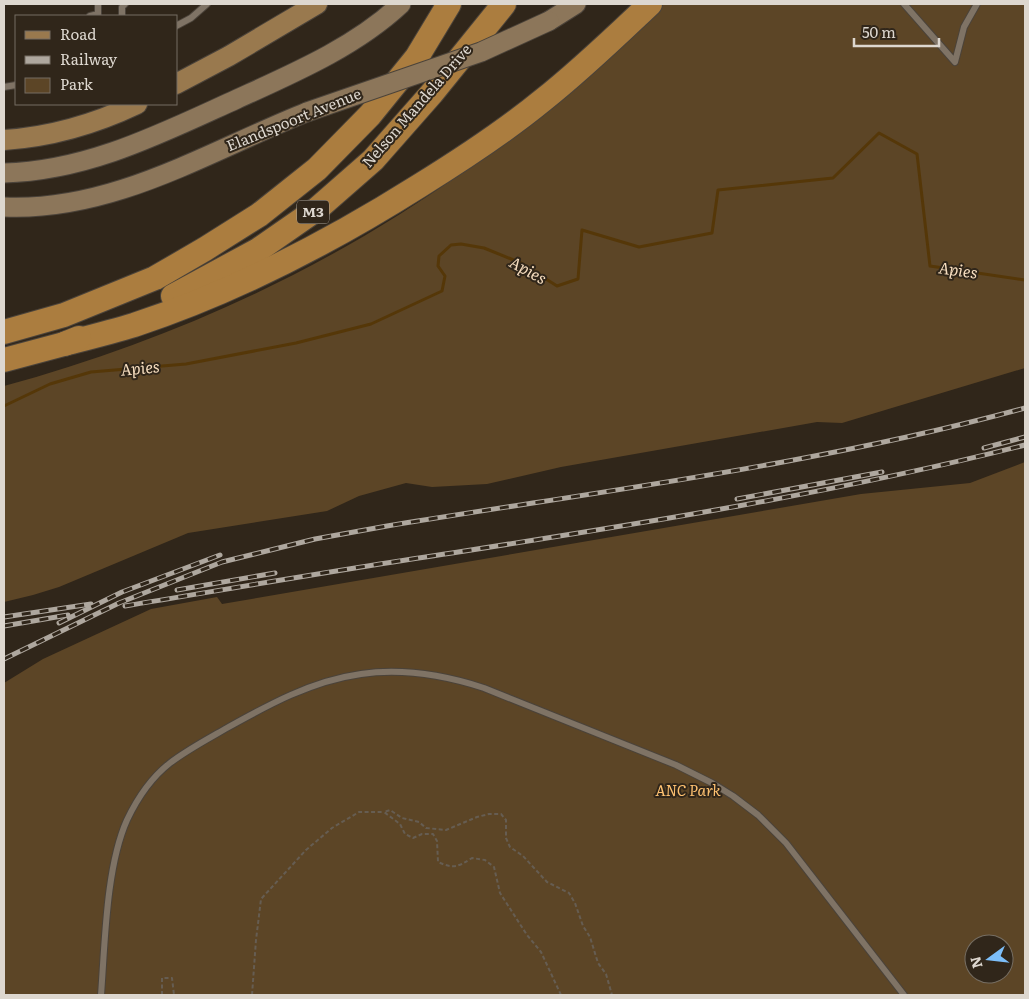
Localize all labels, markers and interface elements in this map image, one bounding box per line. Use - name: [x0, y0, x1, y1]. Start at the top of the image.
- legend: [15, 15, 178, 105]
- scale bar: [854, 15, 939, 47]
- text: 50 m: [862, 20, 896, 43]
- text: Road: [60, 22, 96, 45]
- street label: Nelson Mandela Drive: [356, 38, 476, 172]
- text: Railway: [60, 47, 118, 70]
- text: Park: [60, 72, 94, 95]
- street label: Elandspoort Avenue: [222, 81, 365, 156]
- road number: M3: [297, 200, 329, 223]
- water label: Apies: [505, 249, 552, 289]
- water label: Apies: [937, 254, 979, 284]
- water label: Apies: [119, 353, 161, 381]
- park label: ANC Park: [655, 778, 722, 801]
- north arrow: [964, 934, 1014, 984]
- text: N: [964, 954, 987, 971]

